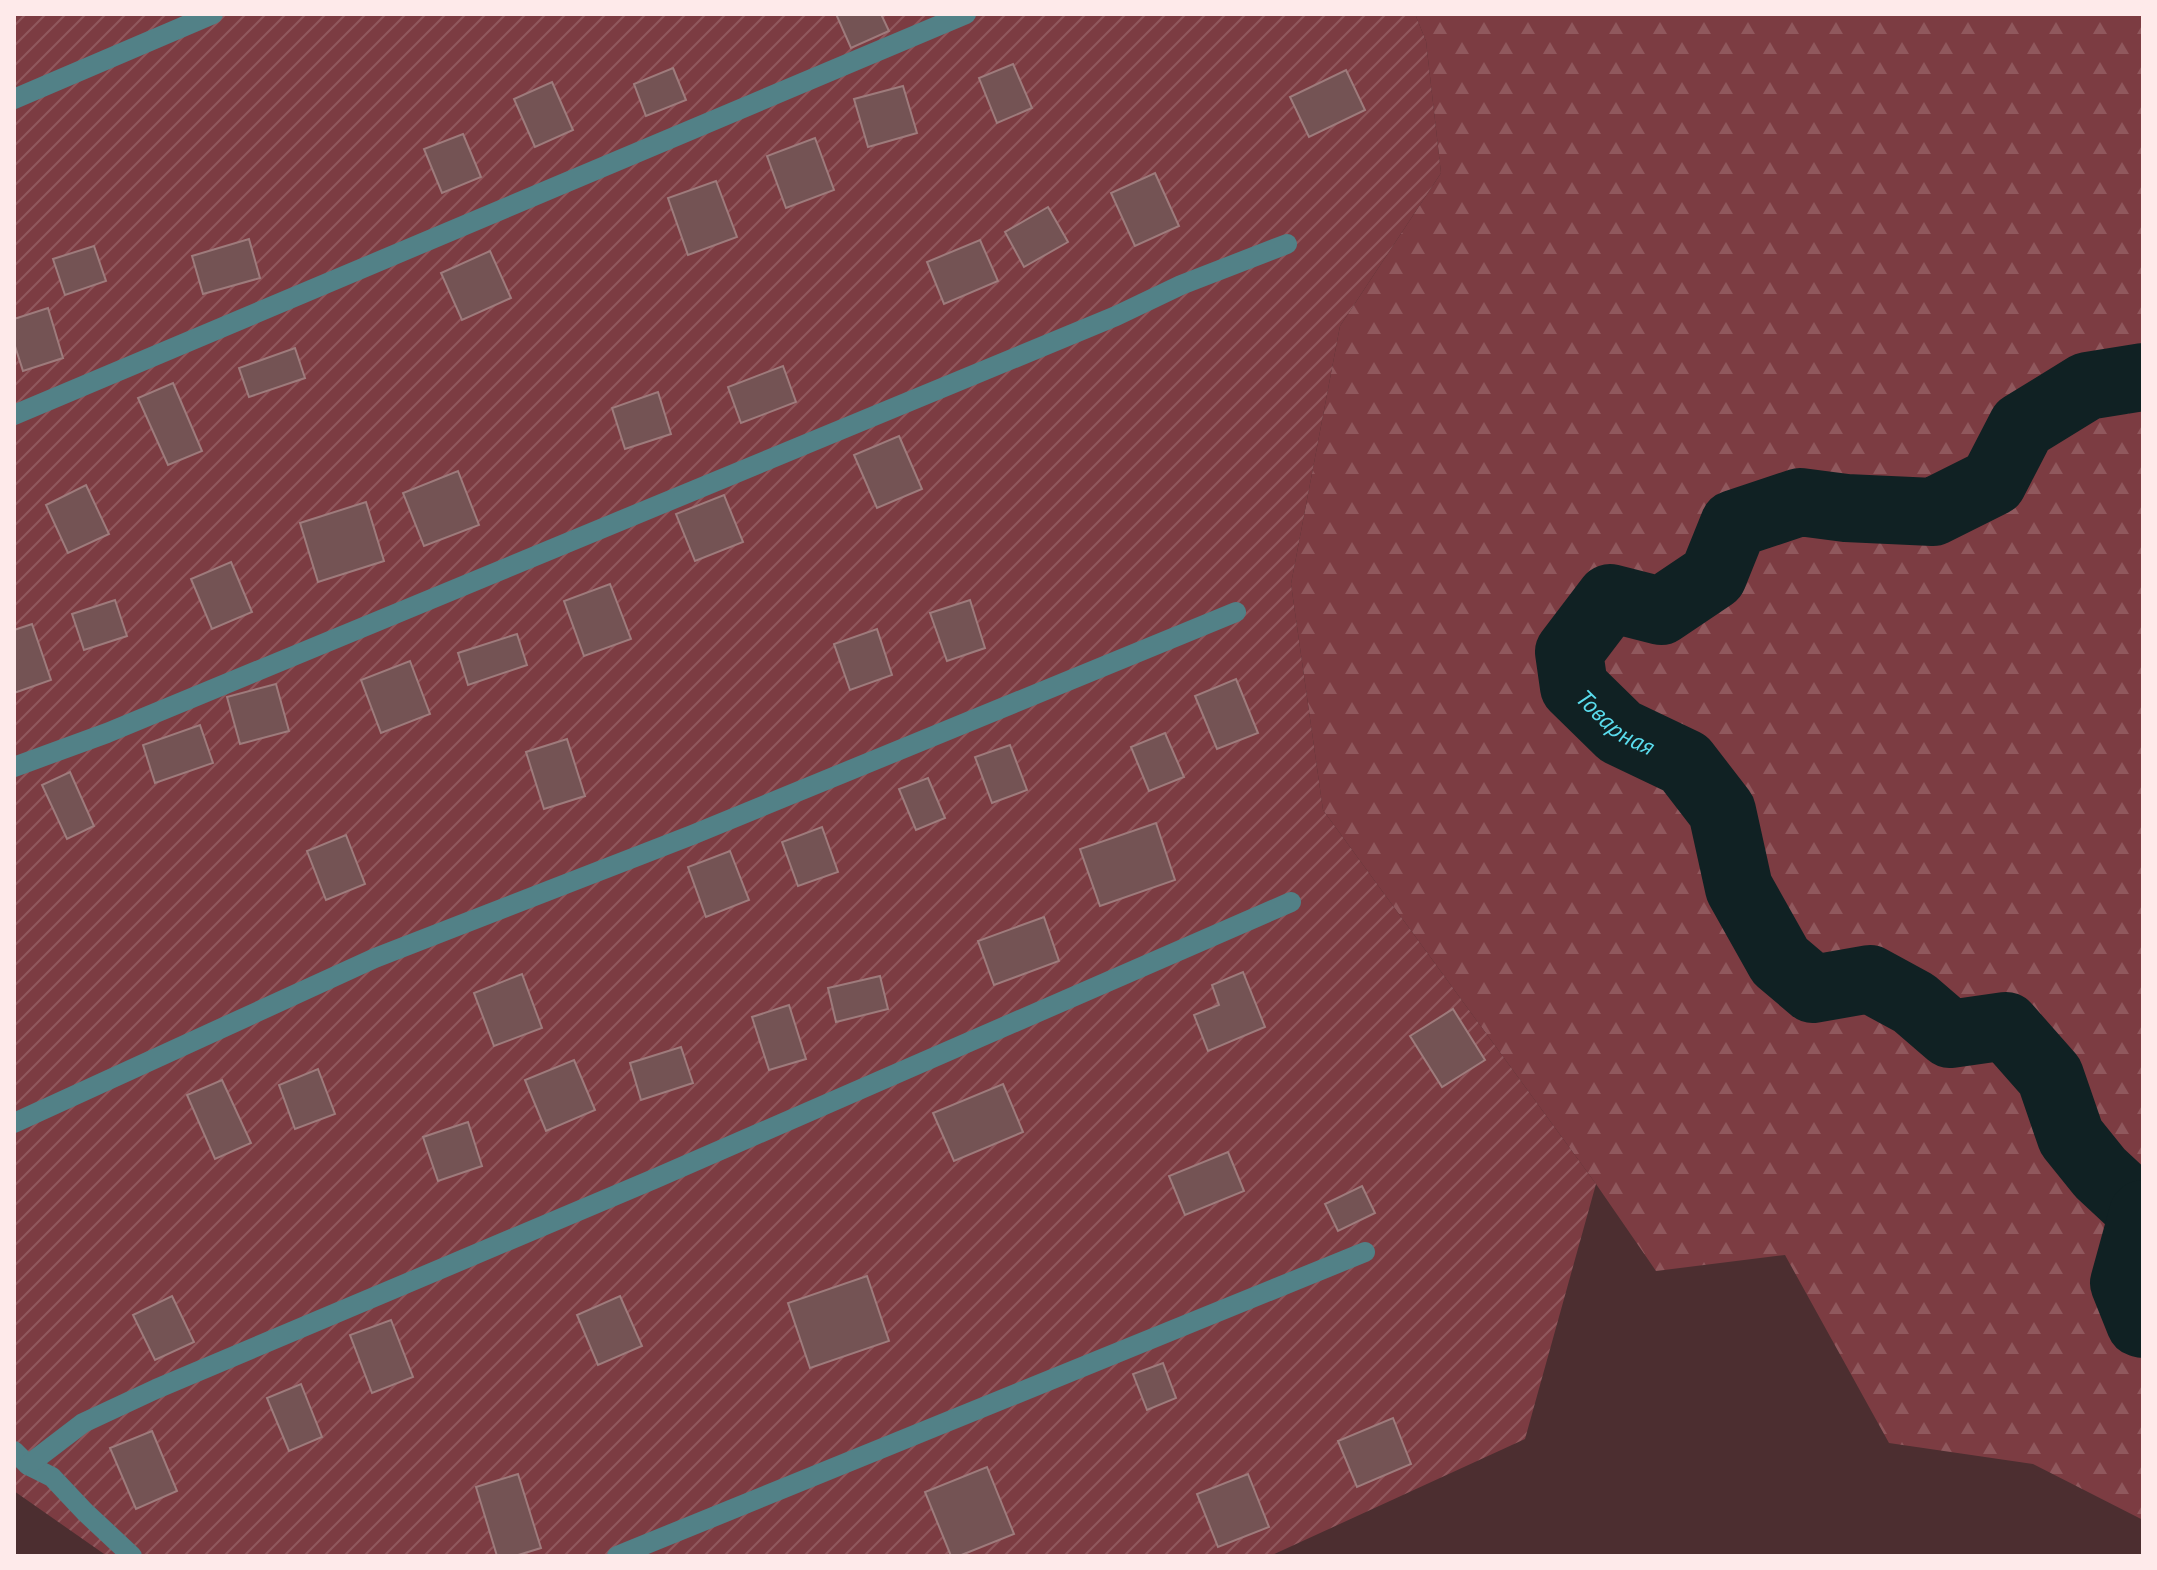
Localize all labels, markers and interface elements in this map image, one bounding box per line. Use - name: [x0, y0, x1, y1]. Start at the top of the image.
- water label: Товарная: [1570, 682, 1660, 762]

